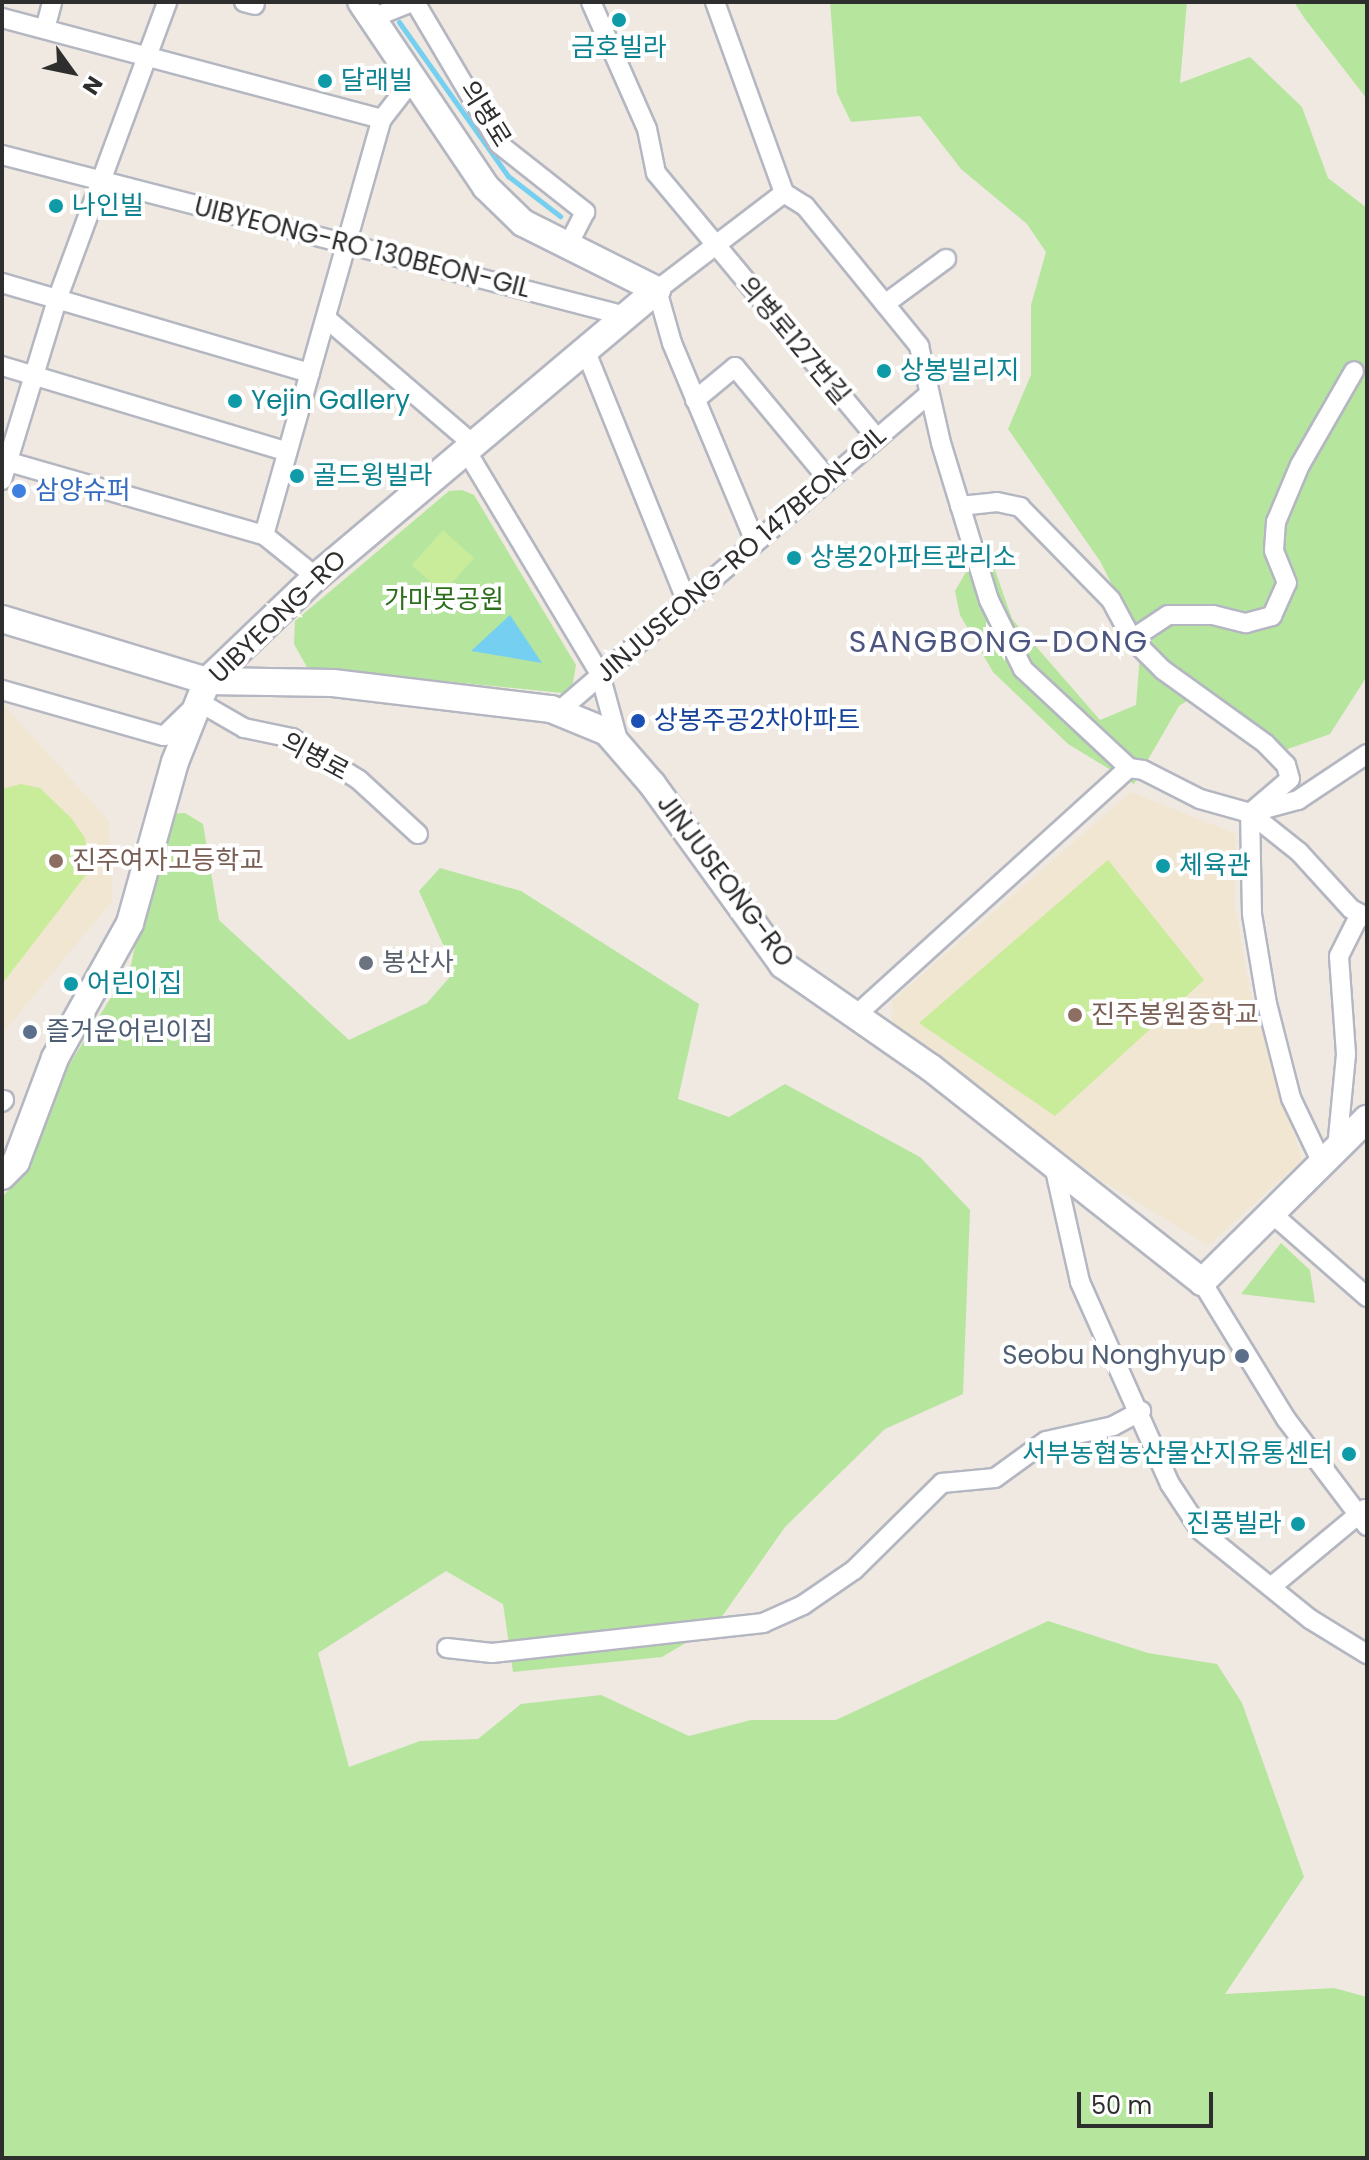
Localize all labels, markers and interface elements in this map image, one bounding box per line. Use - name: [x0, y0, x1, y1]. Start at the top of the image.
- marker: 금호빌라: [610, 11, 628, 29]
- north arrow: [32, 32, 112, 112]
- place label: 금호빌라: [571, 32, 667, 64]
- place label: 달래빌: [341, 65, 413, 97]
- text: N: [75, 70, 110, 101]
- marker: 달래빌: [316, 72, 334, 90]
- street label: 의병로: [453, 75, 517, 153]
- place label: 나인빌: [72, 190, 144, 222]
- street label: UIBYEONG-RO 130BEON-GIL: [191, 191, 533, 305]
- marker: 나인빌: [47, 197, 65, 215]
- street label: 의병로127번길: [732, 271, 856, 411]
- place label: 상봉빌리지: [900, 355, 1020, 387]
- marker: 상봉빌리지: [875, 362, 893, 380]
- place label: Yejin Gallery: [251, 385, 410, 417]
- marker: Yejin Gallery: [226, 392, 244, 410]
- street label: JINJUSEONG-RO 147BEON-GIL: [590, 421, 892, 689]
- place label: 골드윙빌라: [313, 460, 433, 492]
- marker: 골드윙빌라: [288, 467, 306, 485]
- place label: 삼양슈퍼: [35, 475, 131, 507]
- marker: 삼양슈퍼: [10, 482, 28, 500]
- place label: 상봉2아파트관리소: [810, 542, 1016, 574]
- street label: UIBYEONG-RO: [203, 544, 353, 690]
- marker: 상봉2아파트관리소: [785, 549, 803, 567]
- park label: 가마못공원: [384, 584, 504, 616]
- district label: SANGBONG-DONG: [849, 624, 1149, 660]
- place label: 상봉주공2차아파트: [654, 705, 860, 737]
- marker: 상봉주공2차아파트: [629, 712, 647, 730]
- street label: 의병로: [276, 726, 354, 788]
- street label: JINJUSEONG-RO: [650, 789, 800, 973]
- place label: 진주여자고등학교: [72, 845, 263, 877]
- place label: 체육관: [1179, 850, 1251, 882]
- marker: 진주여자고등학교: [47, 852, 65, 870]
- marker: 체육관: [1154, 857, 1172, 875]
- place label: 봉산사: [382, 947, 454, 979]
- marker: 봉산사: [357, 954, 375, 972]
- place label: 어린이집: [87, 968, 183, 1000]
- marker: 어린이집: [62, 975, 80, 993]
- place label: 진주봉원중학교: [1091, 999, 1258, 1031]
- marker: 진주봉원중학교: [1066, 1006, 1084, 1024]
- place label: 즐거운어린이집: [46, 1016, 213, 1048]
- marker: 즐거운어린이집: [21, 1023, 39, 1041]
- place label: Seobu Nonghyup: [1002, 1340, 1226, 1372]
- marker: Seobu Nonghyup: [1233, 1347, 1251, 1365]
- place label: 서부농협농산물산지유통센터: [1022, 1438, 1333, 1470]
- marker: 서부농협농산물산지유통센터: [1340, 1445, 1358, 1463]
- place label: 진풍빌라: [1186, 1508, 1282, 1540]
- marker: 진풍빌라: [1289, 1515, 1307, 1533]
- scale bar: [1081, 2076, 1217, 2126]
- text: 50 m: [1091, 2089, 1152, 2122]

